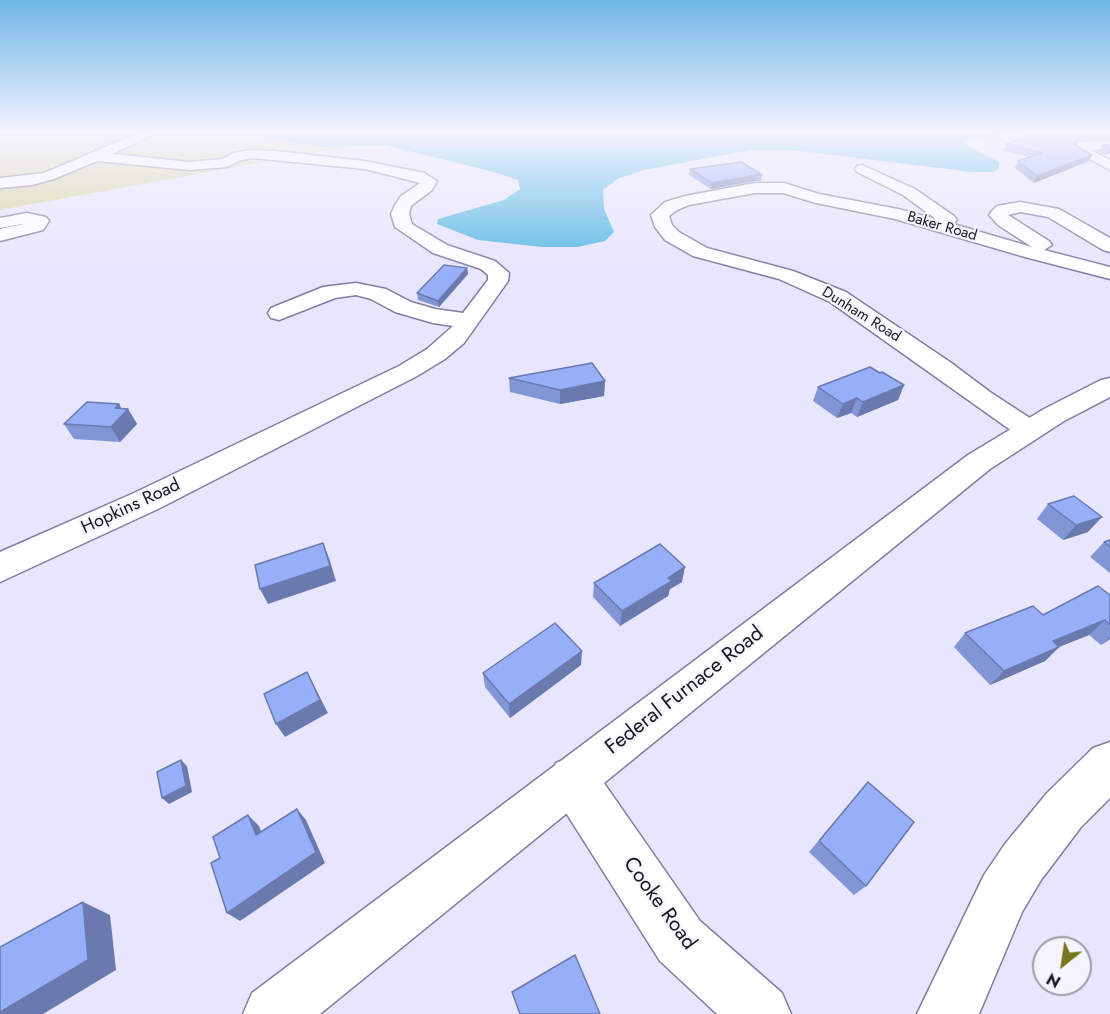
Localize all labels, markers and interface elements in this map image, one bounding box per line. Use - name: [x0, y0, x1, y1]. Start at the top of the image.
- street label: Baker Road: [905, 208, 979, 246]
- street label: Dunham Road: [818, 284, 904, 346]
- street label: Hopkins Road: [78, 475, 184, 539]
- street label: Federal Furnace Road: [601, 621, 769, 761]
- street label: Cooke Road: [617, 853, 701, 955]
- north arrow: [1032, 936, 1092, 996]
- text: N: [1042, 967, 1065, 993]

